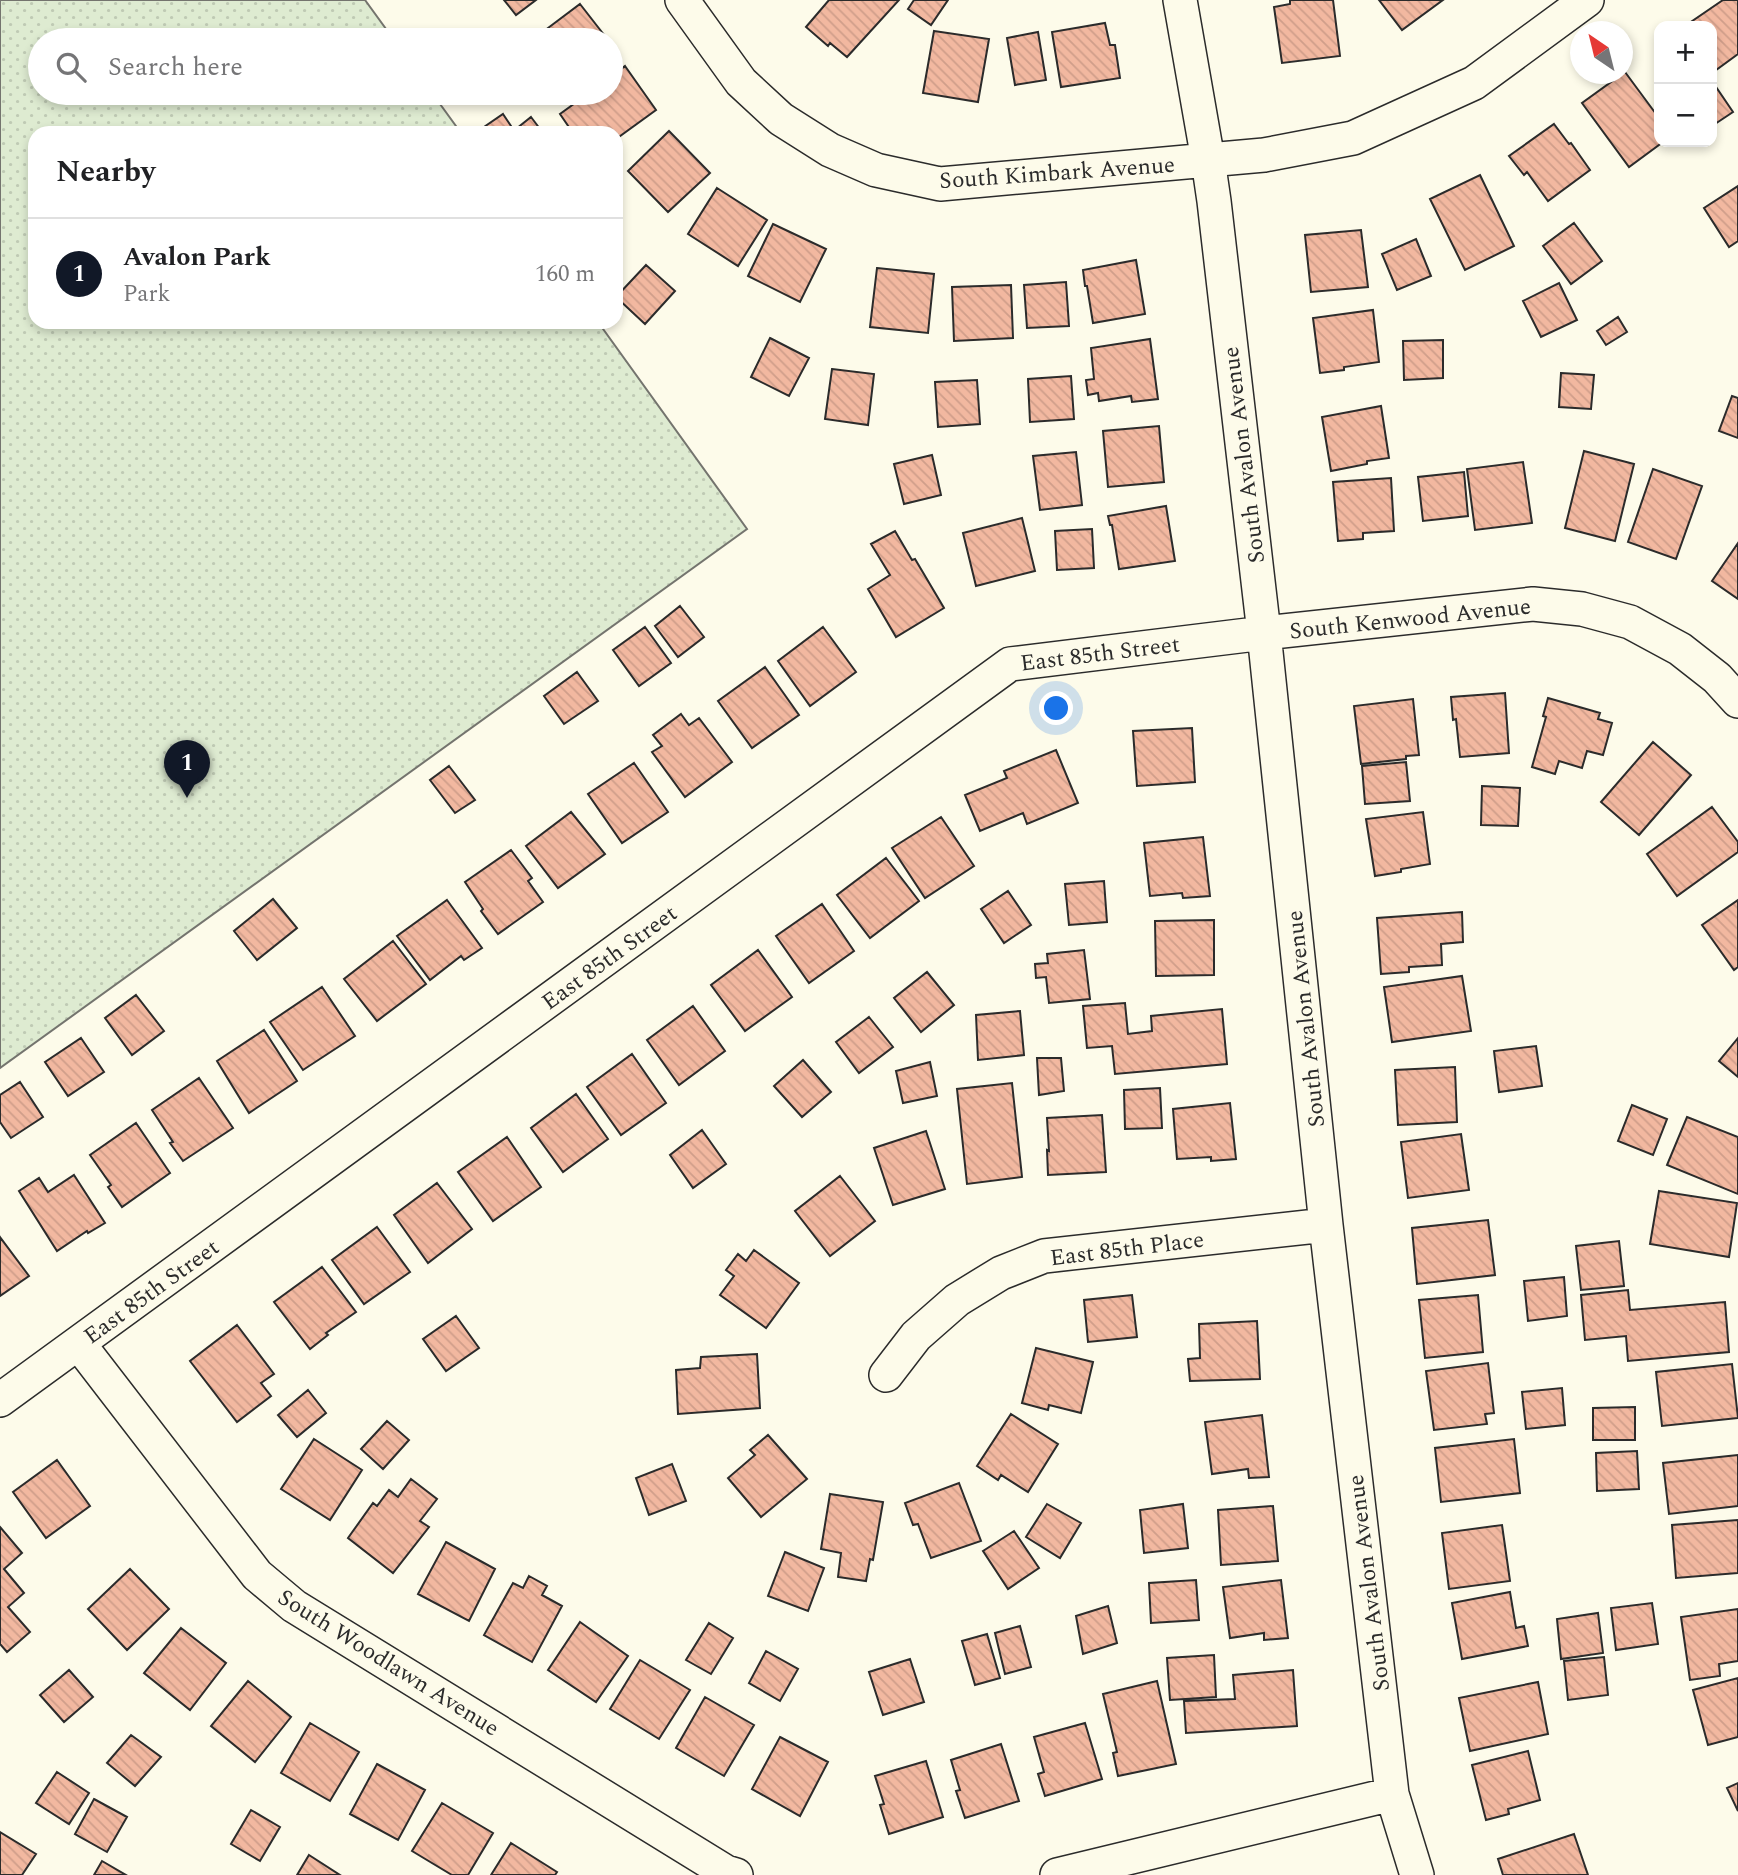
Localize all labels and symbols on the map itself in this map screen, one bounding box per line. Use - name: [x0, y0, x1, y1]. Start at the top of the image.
- north arrow: [1570, 21, 1633, 84]
- street label: South Kimbark Avenue: [938, 148, 1176, 199]
- street label: South Avalon Avenue: [1214, 344, 1275, 565]
- street label: South Kenwood Avenue: [1288, 589, 1533, 650]
- street label: East 85th Street: [1018, 627, 1182, 682]
- your location: [1039, 691, 1073, 725]
- pin: 1: [164, 740, 210, 798]
- street label: East 85th Street: [535, 897, 685, 1020]
- street label: South Avalon Avenue: [1278, 909, 1335, 1129]
- street label: East 85th Place: [1048, 1223, 1206, 1276]
- street label: East 85th Street: [77, 1231, 227, 1354]
- street label: South Avalon Avenue: [1339, 1472, 1400, 1693]
- street label: South Woodlawn Avenue: [271, 1581, 506, 1746]

